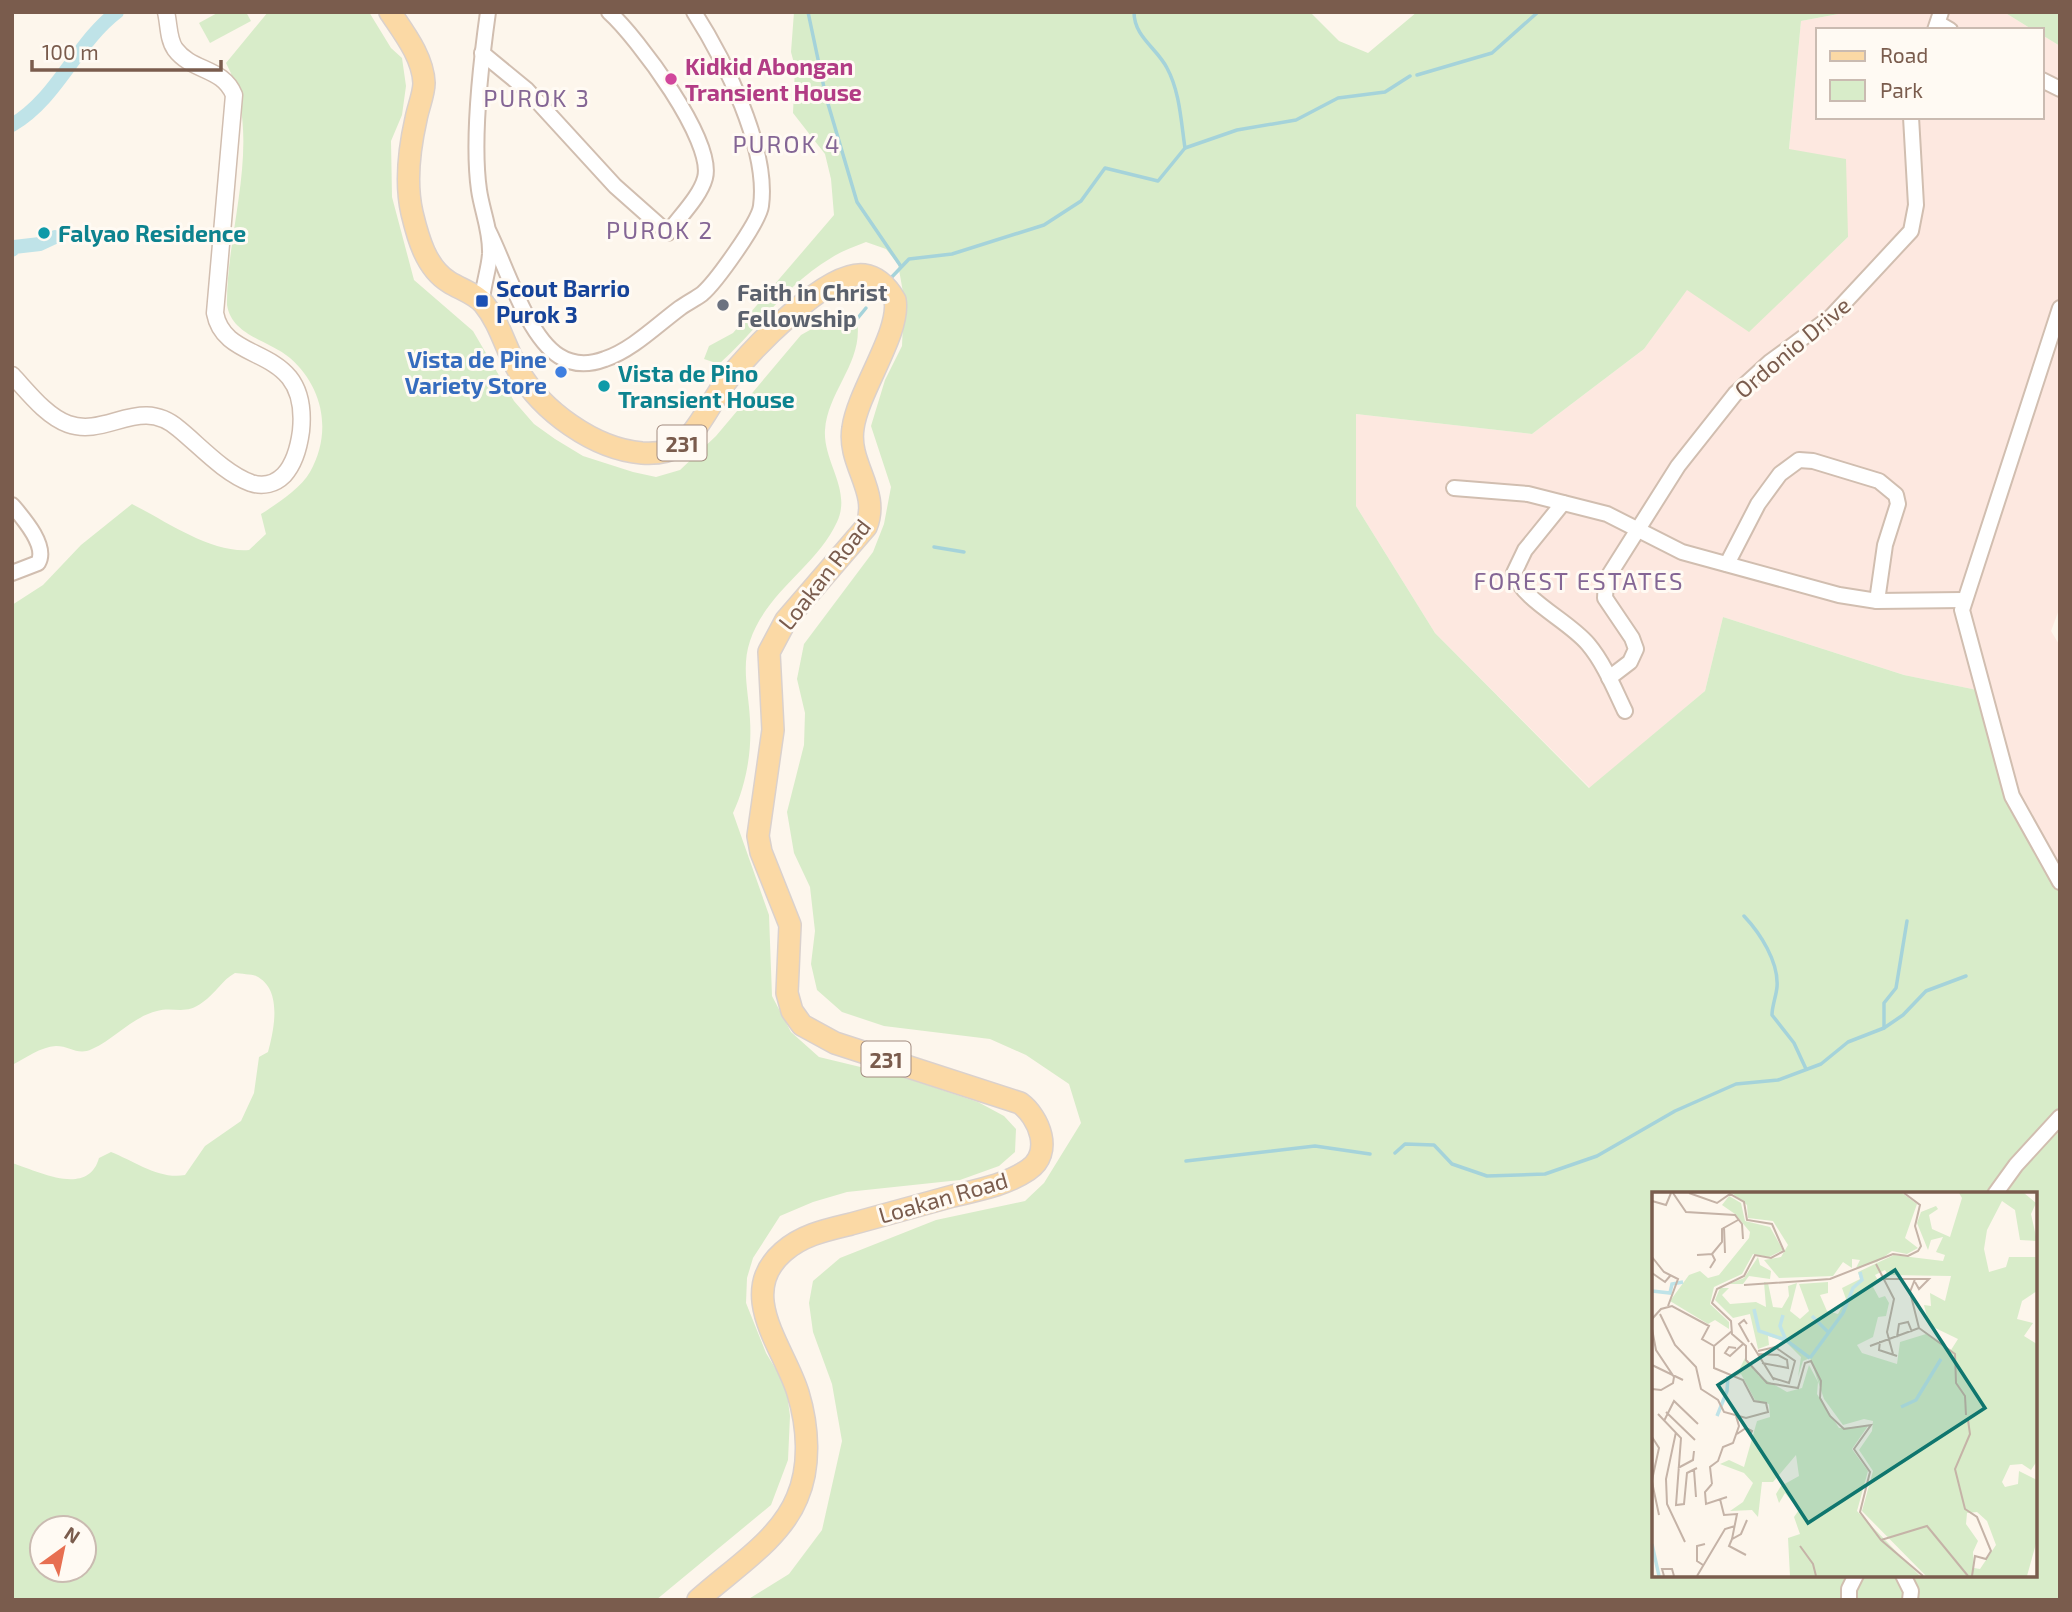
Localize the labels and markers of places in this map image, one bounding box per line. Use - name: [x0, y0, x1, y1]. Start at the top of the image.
- place label: Kidkid Abongan Transient House: [685, 52, 862, 106]
- marker: Kidkid Abongan Transient House: [663, 71, 679, 87]
- place label: Falyao Residence: [58, 219, 246, 247]
- marker: Falyao Residence: [36, 225, 52, 241]
- place label: Scout Barrio Purok 3: [496, 274, 630, 328]
- place label: Faith in Christ Fellowship: [737, 278, 887, 332]
- marker: Scout Barrio Purok 3: [474, 293, 490, 309]
- marker: Faith in Christ Fellowship: [715, 297, 731, 313]
- place label: Vista de Pine Variety Store: [405, 345, 547, 399]
- place label: Vista de Pino Transient House: [618, 359, 795, 413]
- marker: Vista de Pine Variety Store: [553, 364, 569, 380]
- marker: Vista de Pino Transient House: [596, 378, 612, 394]

